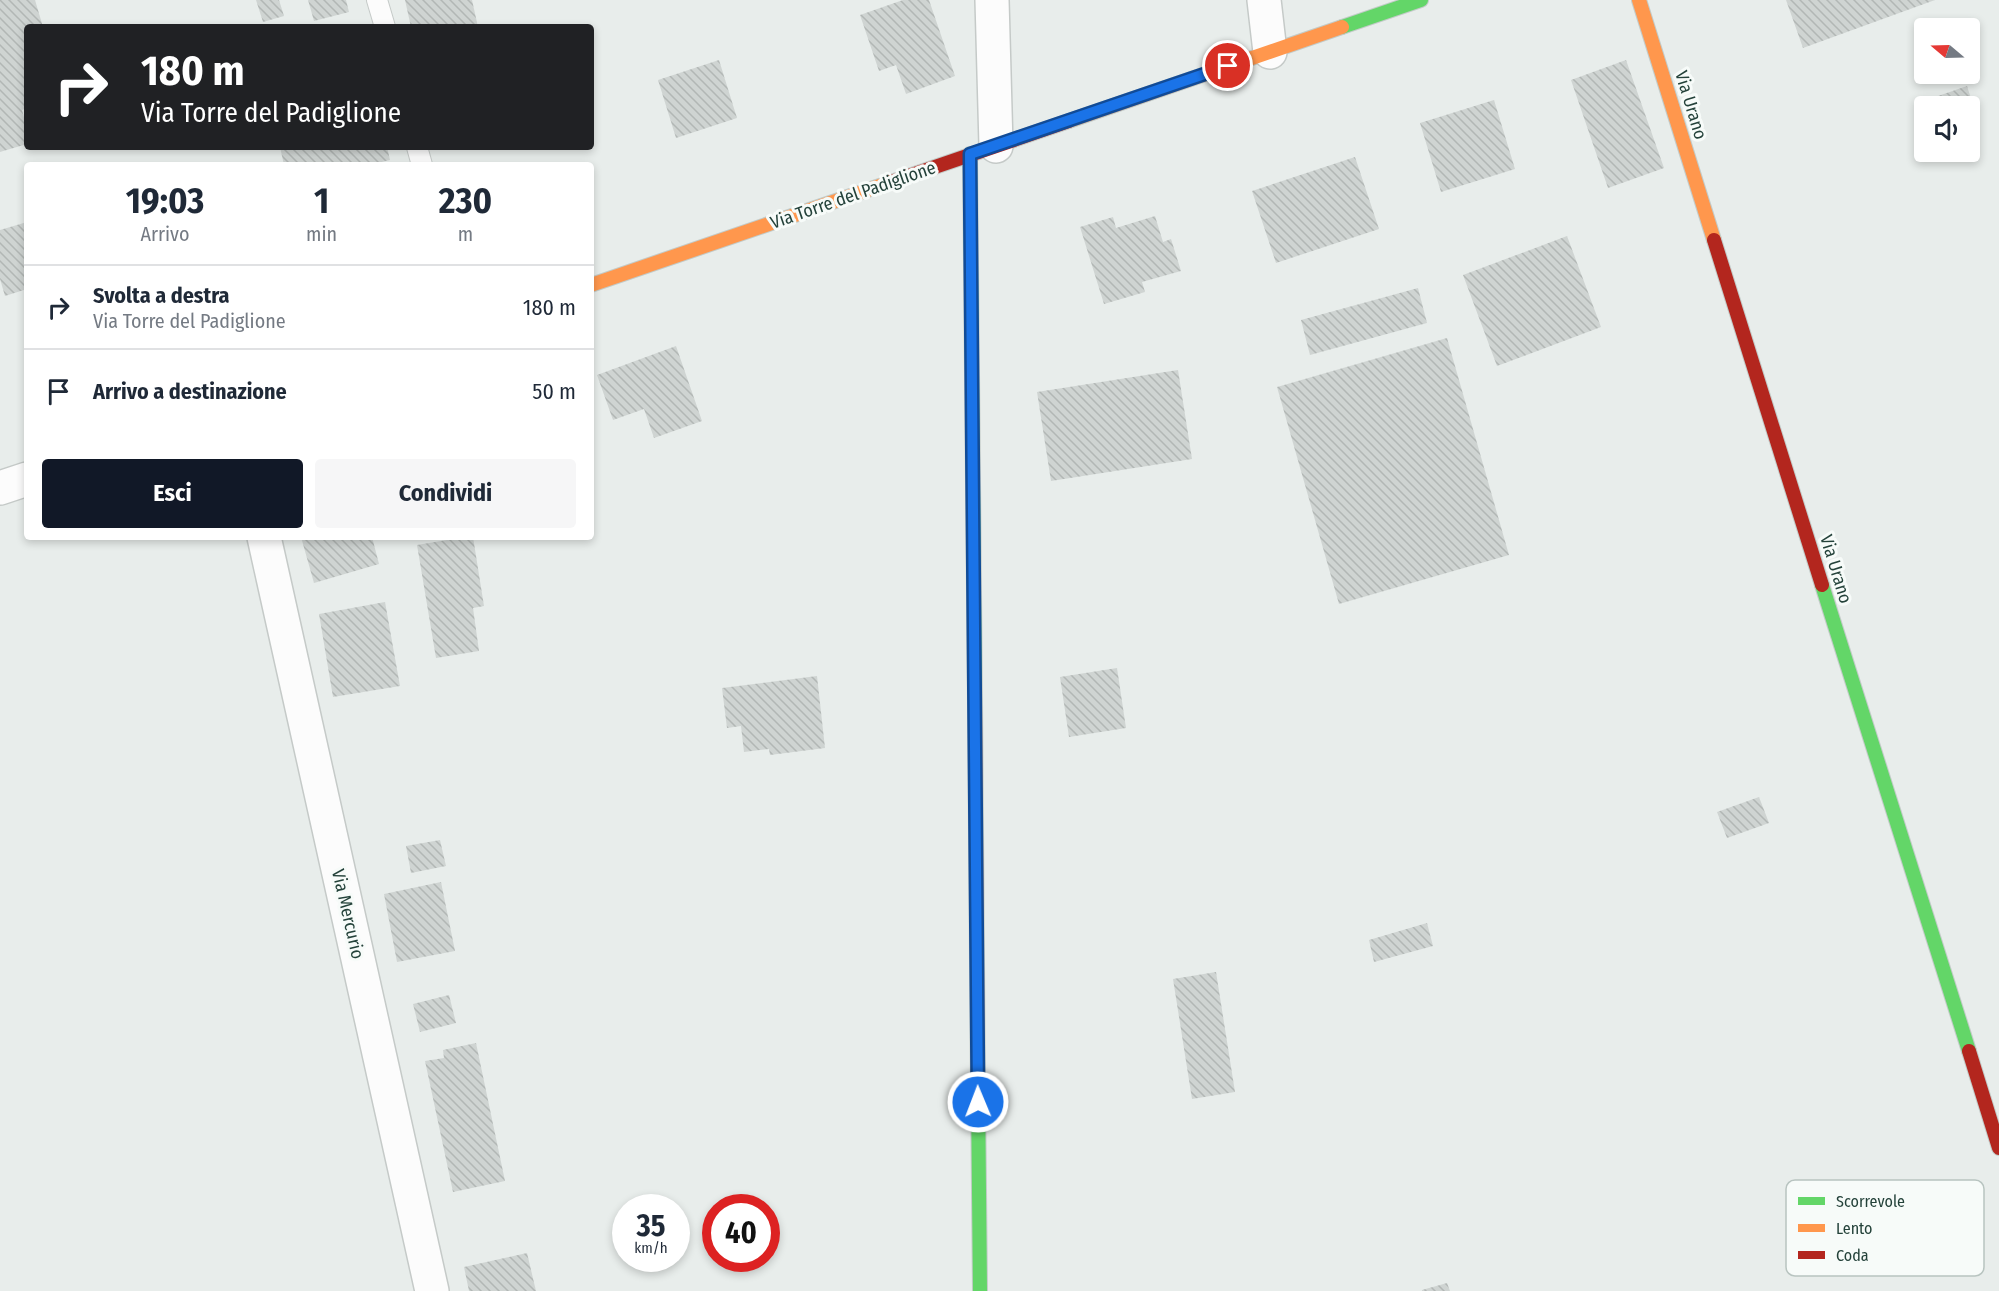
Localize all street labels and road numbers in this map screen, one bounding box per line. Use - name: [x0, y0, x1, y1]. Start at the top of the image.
- street label: Via Urano: [1670, 68, 1712, 142]
- street label: Via Torre del Padiglione: [767, 156, 939, 234]
- street label: Via Urano: [1815, 532, 1857, 606]
- street label: Via Mercurio: [327, 867, 369, 961]

